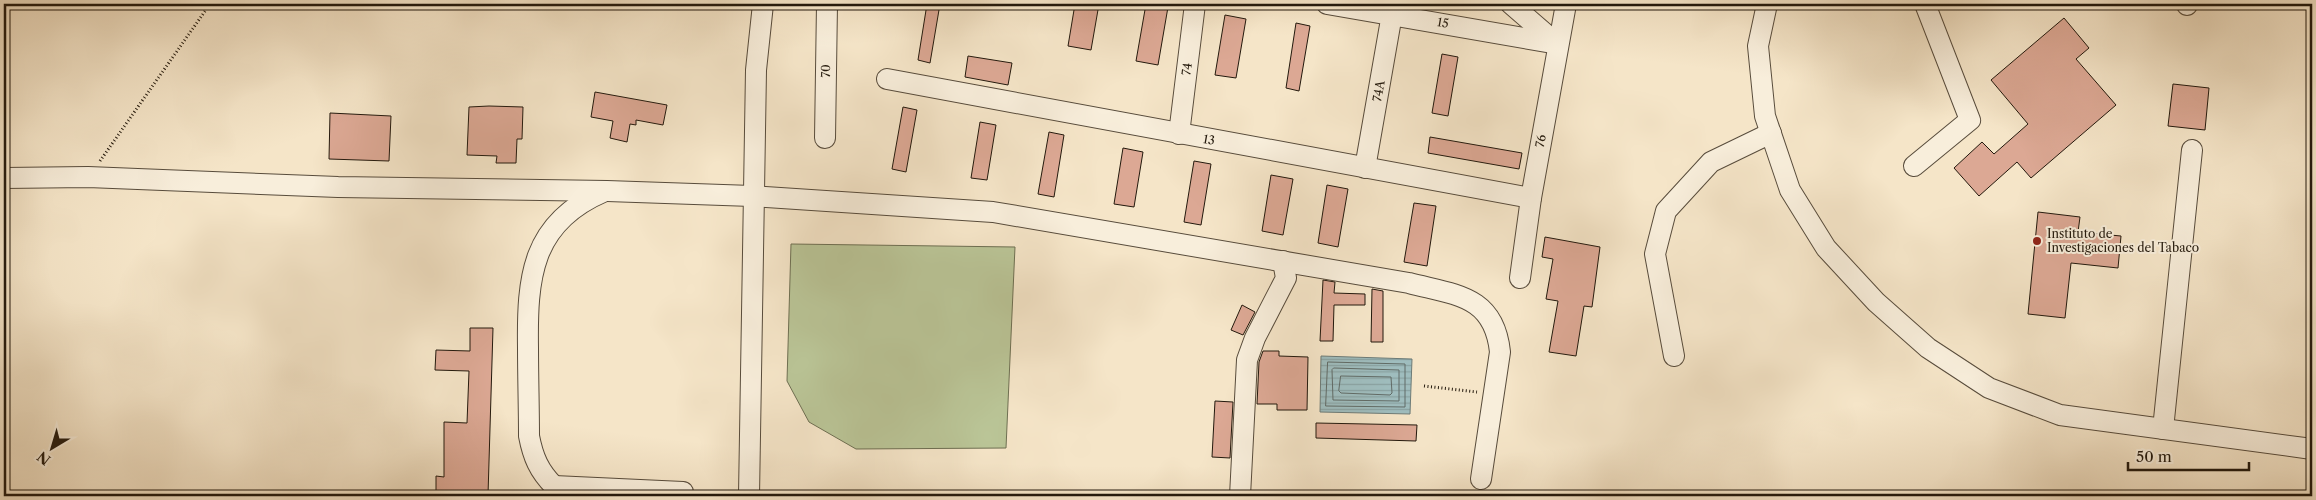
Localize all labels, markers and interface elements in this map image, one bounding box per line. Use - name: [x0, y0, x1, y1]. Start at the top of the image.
- street label: 15: [1436, 14, 1450, 31]
- street label: 74: [1178, 62, 1195, 76]
- street label: 70: [818, 64, 833, 78]
- street label: 74A: [1369, 78, 1388, 103]
- street label: 13: [1202, 131, 1216, 148]
- street label: 76: [1532, 133, 1549, 148]
- place label: Instituto de Investigaciones del Tabaco: [2047, 226, 2199, 255]
- marker: Instituto de Investigaciones del Tabaco: [2031, 235, 2043, 247]
- north arrow: [28, 422, 78, 472]
- scale bar: [2128, 440, 2250, 472]
- text: N: [34, 447, 54, 469]
- text: 50 m: [2136, 447, 2172, 466]

